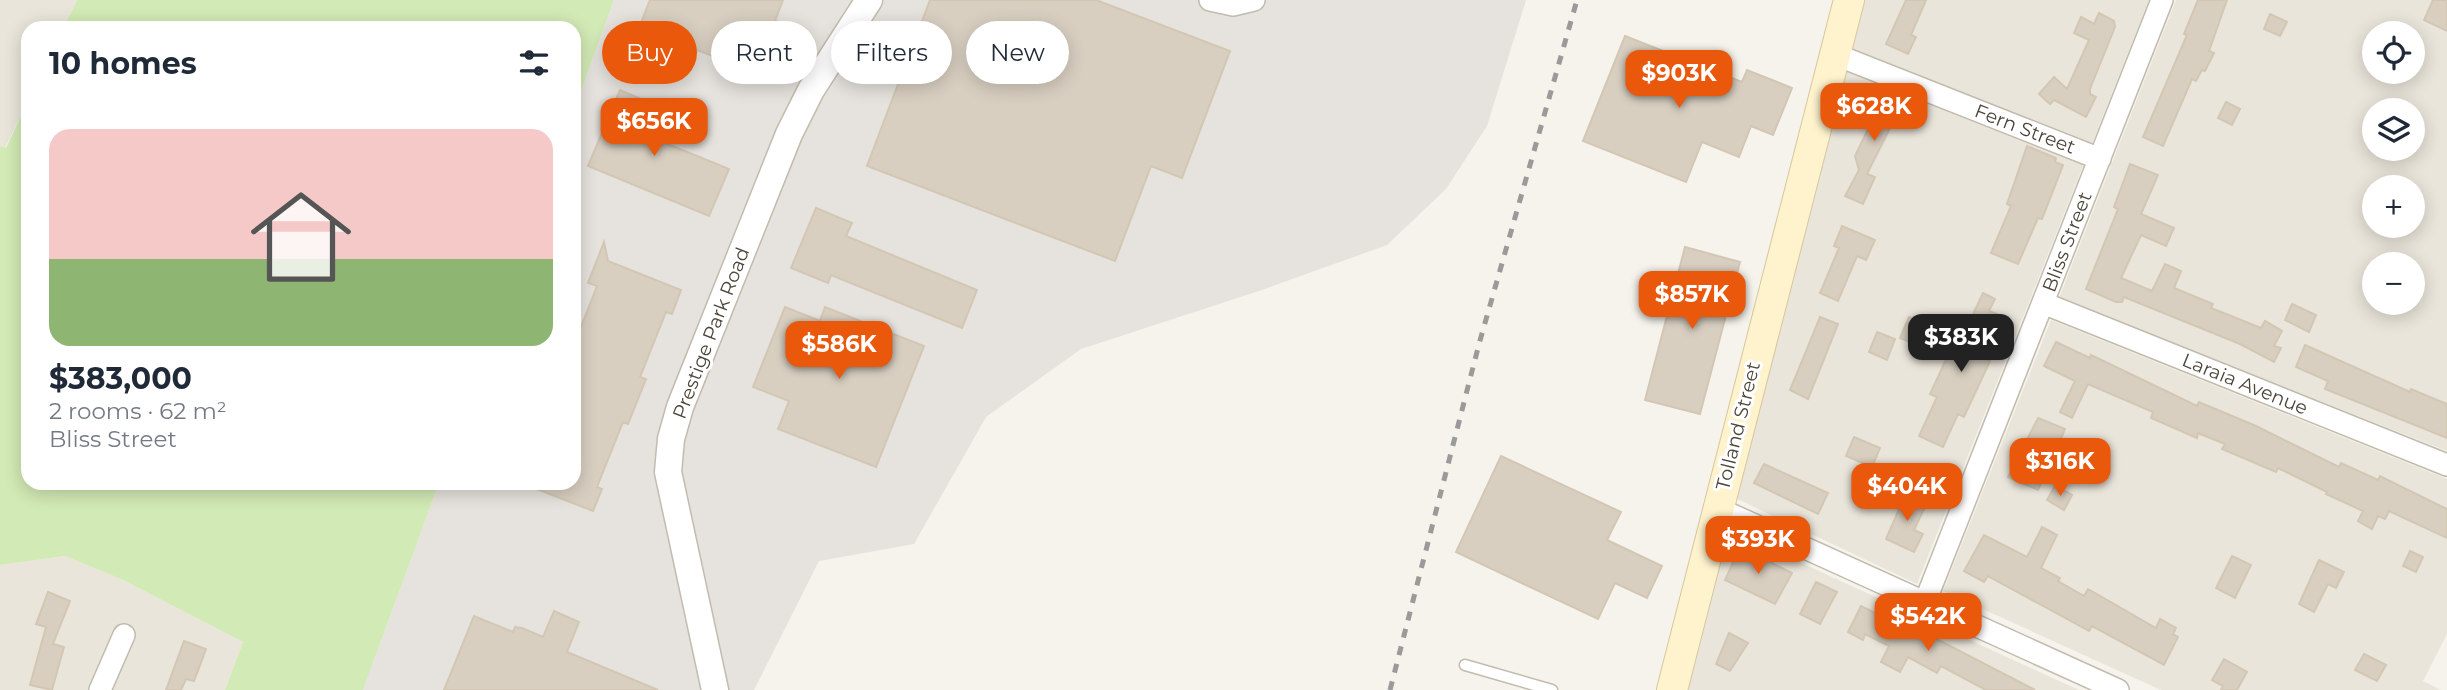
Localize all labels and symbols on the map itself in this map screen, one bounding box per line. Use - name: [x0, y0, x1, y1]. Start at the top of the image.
- pin: $903K: [1630, 50, 1728, 110]
- pin: $628K: [1825, 83, 1923, 143]
- pin: $656K: [605, 99, 703, 158]
- street label: Fern Street: [1971, 99, 2079, 159]
- street label: Bliss Street: [2037, 188, 2097, 295]
- street label: Prestige Park Road: [668, 244, 754, 422]
- pin: $857K: [1643, 272, 1741, 331]
- pin: $383K: [1912, 314, 2010, 374]
- pin: $586K: [790, 322, 888, 381]
- street label: Laraia Avenue: [2179, 348, 2311, 420]
- street label: Tolland Street: [1711, 359, 1765, 493]
- pin: $316K: [2011, 438, 2109, 498]
- pin: $404K: [1858, 463, 1956, 523]
- pin: $393K: [1709, 516, 1807, 576]
- pin: $542K: [1879, 594, 1977, 653]

